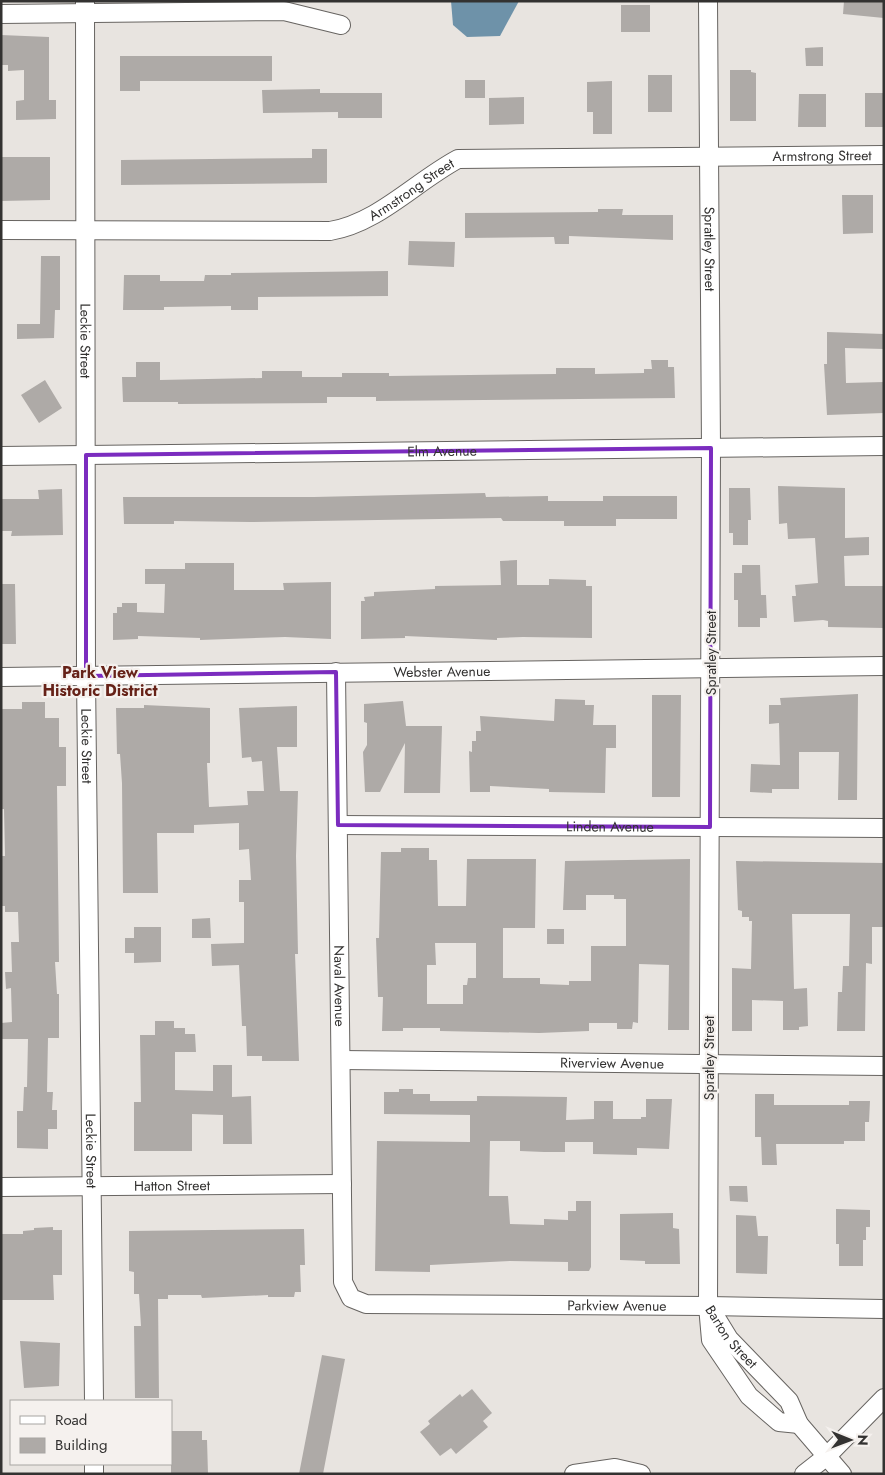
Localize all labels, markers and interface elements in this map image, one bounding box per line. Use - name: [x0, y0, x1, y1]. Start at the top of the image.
- street label: Armstrong Street: [772, 145, 872, 166]
- street label: Armstrong Street: [365, 153, 458, 226]
- street label: Spratley Street: [699, 207, 720, 292]
- street label: Leckie Street: [75, 304, 96, 379]
- street label: Elm Avenue: [407, 441, 477, 461]
- street label: Spratley Street: [701, 610, 721, 695]
- district label: Park View Historic District: [42, 661, 158, 702]
- street label: Webster Avenue: [393, 661, 491, 682]
- street label: Leckie Street: [76, 708, 97, 784]
- street label: Linden Avenue: [566, 816, 654, 837]
- street label: Naval Avenue: [329, 945, 350, 1027]
- street label: Spratley Street: [699, 1015, 719, 1100]
- street label: Riverview Avenue: [560, 1052, 664, 1074]
- street label: Leckie Street: [81, 1113, 102, 1189]
- street label: Hatton Street: [134, 1175, 211, 1196]
- street label: Parkview Avenue: [567, 1295, 667, 1316]
- street label: Barton Street: [701, 1301, 763, 1373]
- legend: [10, 1400, 172, 1465]
- text: Road: [55, 1409, 87, 1431]
- north arrow: [825, 1415, 875, 1465]
- text: Building: [55, 1434, 107, 1456]
- text: N: [853, 1434, 873, 1446]

